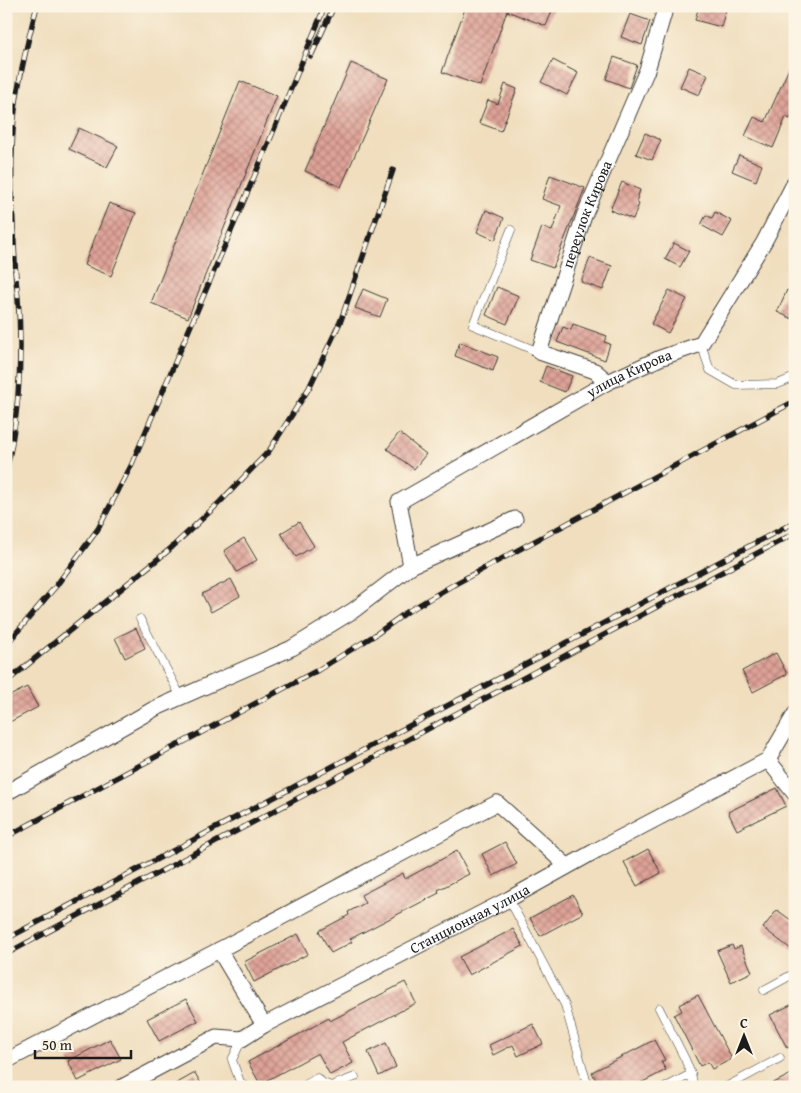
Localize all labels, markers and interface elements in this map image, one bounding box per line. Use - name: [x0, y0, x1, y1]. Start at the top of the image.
- street label: переулок Кирова: [556, 156, 617, 271]
- street label: улица Кирова: [582, 344, 675, 403]
- street label: Станционная улица: [406, 878, 534, 958]
- north arrow: [718, 1010, 768, 1060]
- text: С: [740, 1013, 748, 1033]
- scale bar: [35, 1028, 131, 1060]
- text: 50 m: [42, 1034, 73, 1055]

